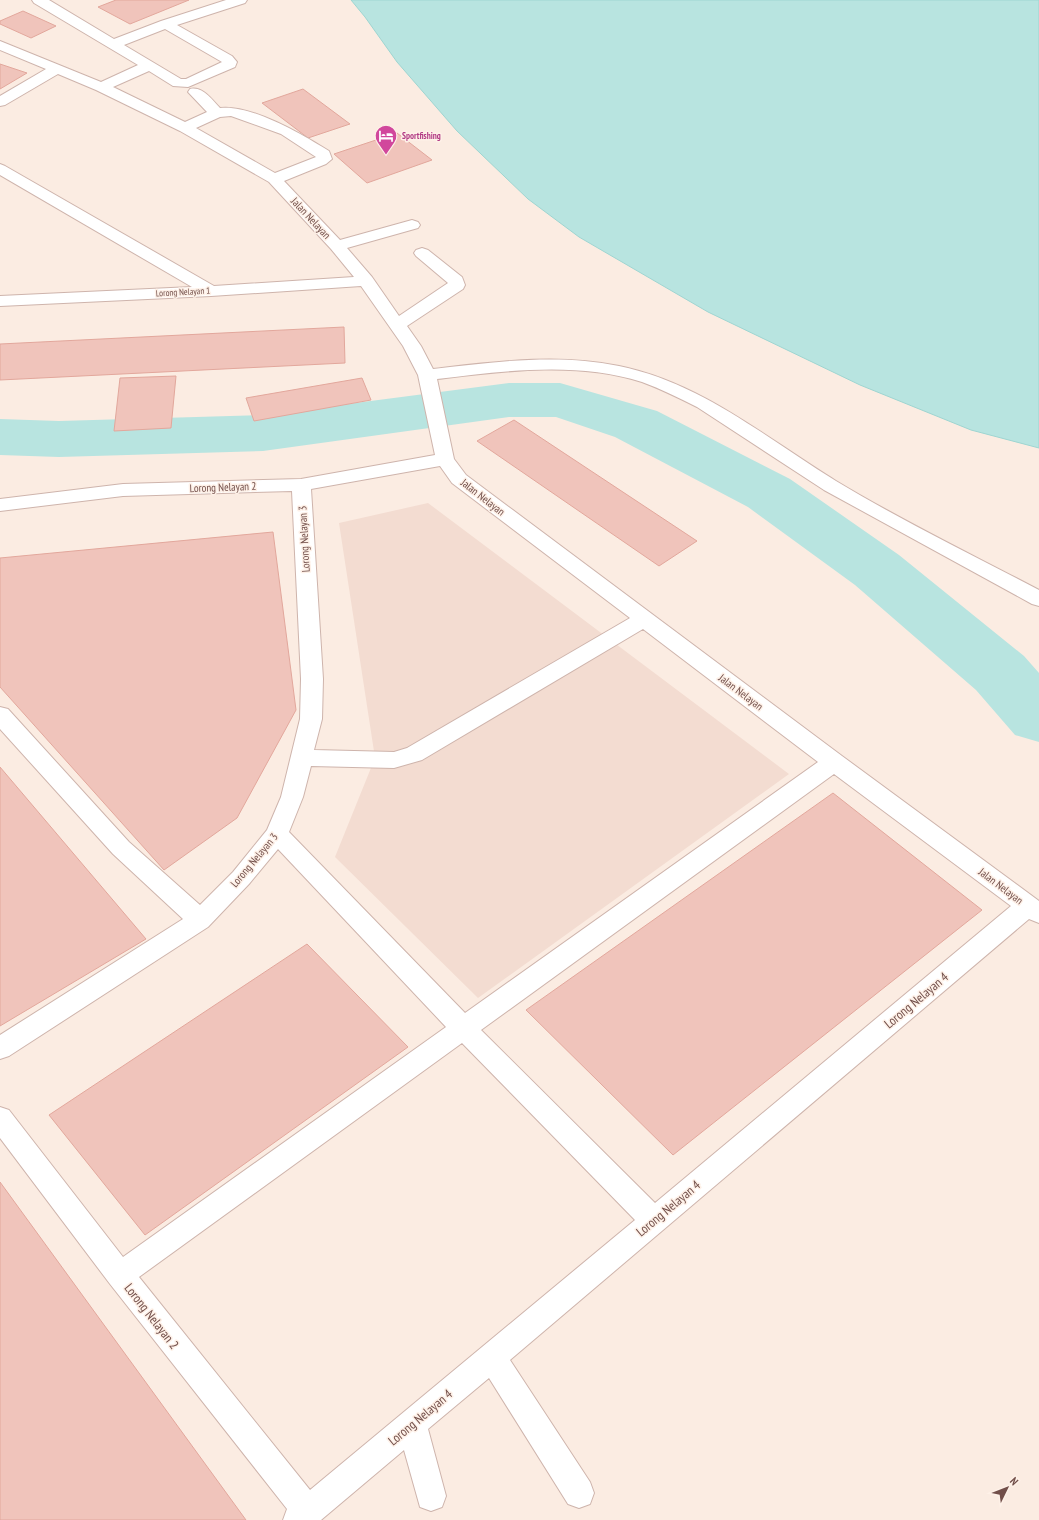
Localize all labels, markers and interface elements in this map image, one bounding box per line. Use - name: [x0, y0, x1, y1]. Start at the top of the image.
- hotel icon: Sportfishing: [373, 123, 399, 156]
- place label: Sportfishing: [402, 130, 441, 141]
- street label: Jalan Nelayan: [287, 193, 334, 242]
- street label: Lorong Nelayan 1: [155, 285, 210, 298]
- street label: Jalan Nelayan: [457, 475, 508, 519]
- street label: Lorong Nelayan 2: [189, 479, 257, 495]
- street label: Lorong Nelayan 3: [295, 505, 313, 573]
- street label: Jalan Nelayan: [715, 670, 766, 713]
- street label: Lorong Nelayan 3: [227, 830, 281, 890]
- street label: Jalan Nelayan: [975, 864, 1026, 907]
- street label: Lorong Nelayan 4: [881, 968, 952, 1032]
- street label: Lorong Nelayan 4: [633, 1176, 704, 1240]
- street label: Lorong Nelayan 2: [121, 1280, 183, 1353]
- street label: Lorong Nelayan 4: [385, 1385, 456, 1449]
- north arrow: [987, 1468, 1027, 1508]
- text: N: [1007, 1474, 1021, 1488]

